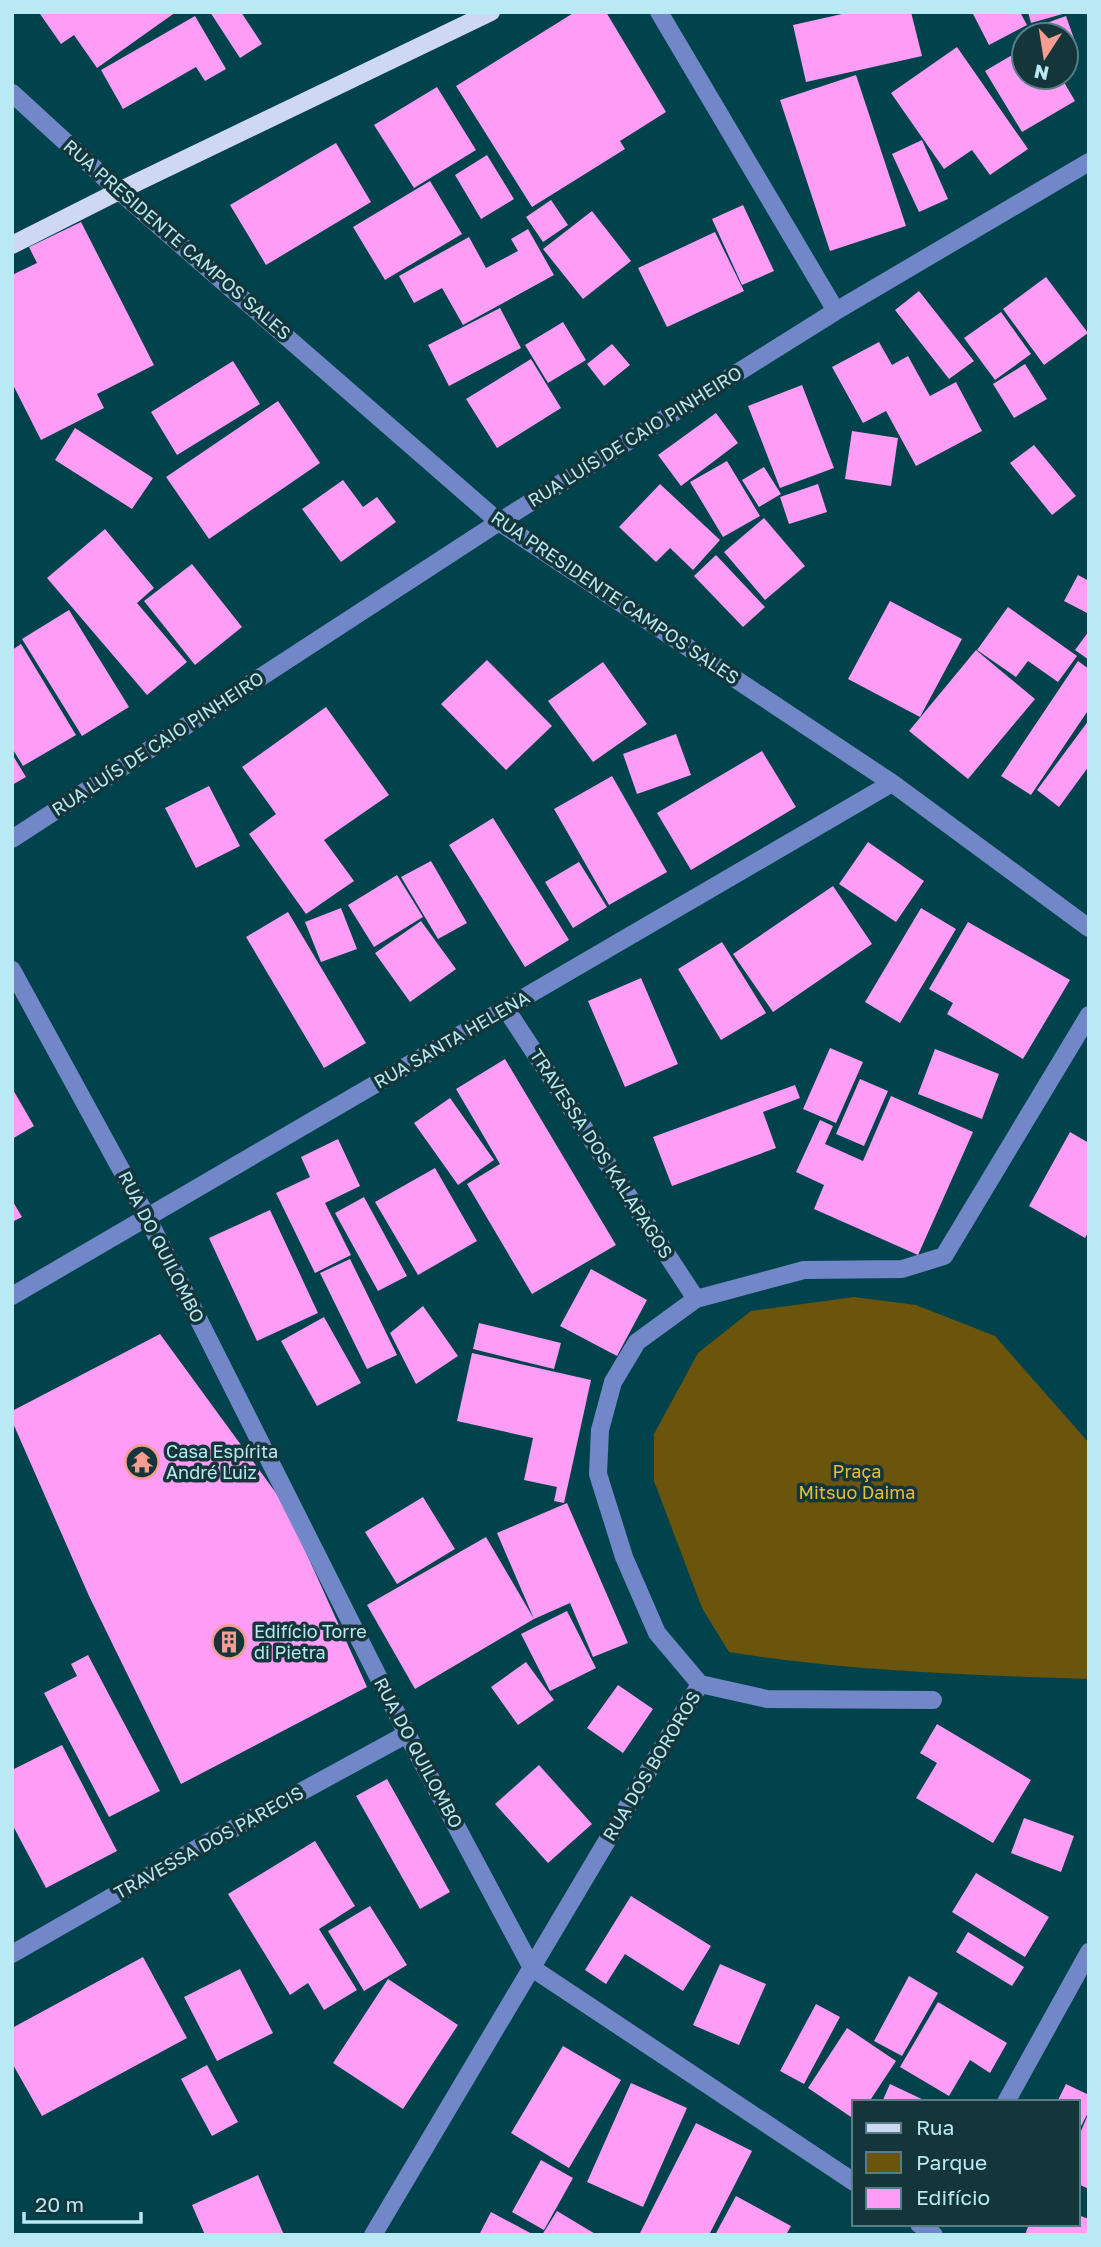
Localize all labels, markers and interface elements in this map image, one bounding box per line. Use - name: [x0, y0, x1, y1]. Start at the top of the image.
- north arrow: [1010, 21, 1080, 91]
- text: N: [1032, 60, 1051, 86]
- street label: RUA PRESIDENTE CAMPOS SALES: [59, 134, 296, 344]
- street label: RUA LUÍS DE CAIO PINHEIRO: [523, 361, 746, 511]
- street label: RUA PRESIDENTE CAMPOS SALES: [488, 506, 744, 688]
- street label: RUA LUÍS DE CAIO PINHEIRO: [47, 666, 268, 820]
- street label: RUA SANTA HELENA: [370, 986, 533, 1093]
- street label: TRAVESSA DOS KALAPAGOS: [526, 1045, 678, 1262]
- street label: RUA DO QUILOMBO: [114, 1167, 210, 1326]
- place label: Casa Espírita André Luiz: [166, 1440, 278, 1483]
- temple icon: Casa Espírita André Luiz: [123, 1443, 161, 1481]
- park label: Praça Mitsuo Daima: [799, 1460, 915, 1503]
- place label: Edifício Torre di Pietra: [254, 1620, 367, 1663]
- building icon: Edifício Torre di Pietra: [210, 1623, 248, 1661]
- street label: RUA DO QUILOMBO: [370, 1673, 468, 1832]
- street label: RUA DOS BOROROS: [598, 1686, 705, 1844]
- street label: TRAVESSA DOS PARECIS: [110, 1781, 307, 1903]
- legend: [852, 2100, 1080, 2226]
- text: Rua: [916, 2114, 954, 2140]
- text: Parque: [916, 2149, 987, 2175]
- scale bar: [24, 2180, 142, 2224]
- text: Edifício: [916, 2184, 990, 2210]
- text: 20 m: [35, 2191, 84, 2217]

